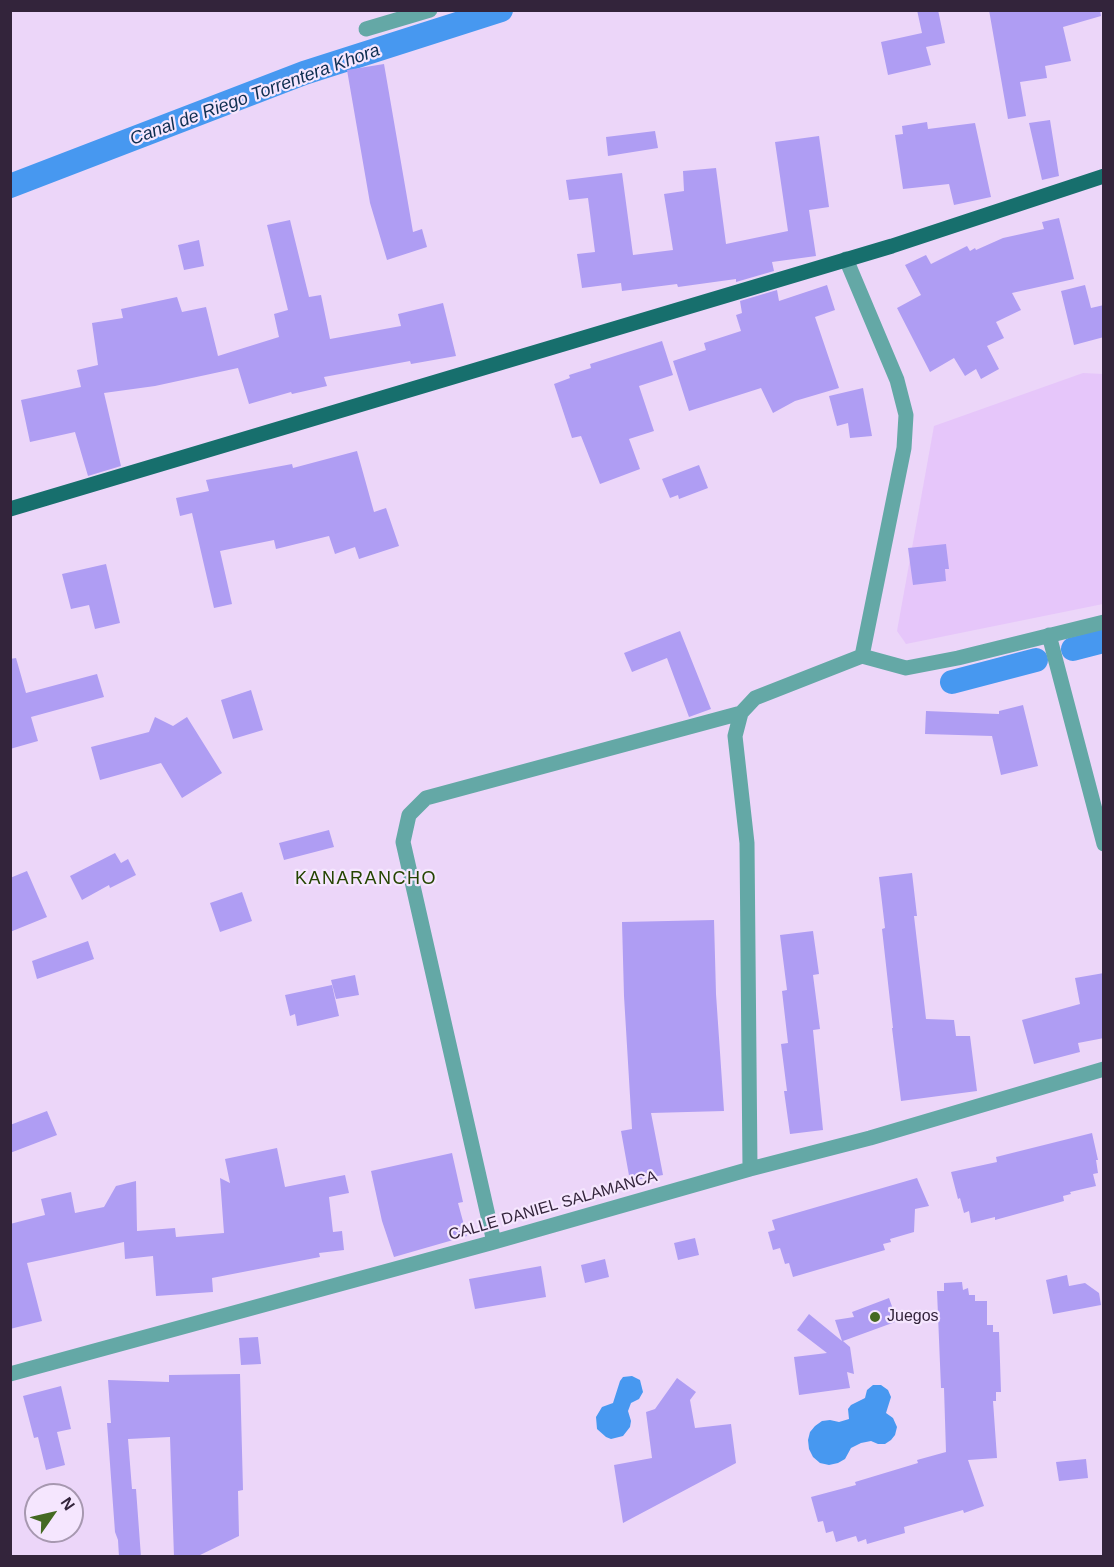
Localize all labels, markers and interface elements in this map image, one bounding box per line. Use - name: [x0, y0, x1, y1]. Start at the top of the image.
- water label: Canal de Riego Torrentera Khora: [127, 40, 383, 150]
- district label: KANARANCHO: [295, 868, 437, 890]
- street label: CALLE DANIEL SALAMANCA: [447, 1167, 659, 1245]
- place label: Juegos: [887, 1307, 939, 1327]
- marker: Juegos: [868, 1310, 882, 1324]
- north arrow: [24, 1483, 84, 1543]
- text: N: [57, 1494, 78, 1513]

